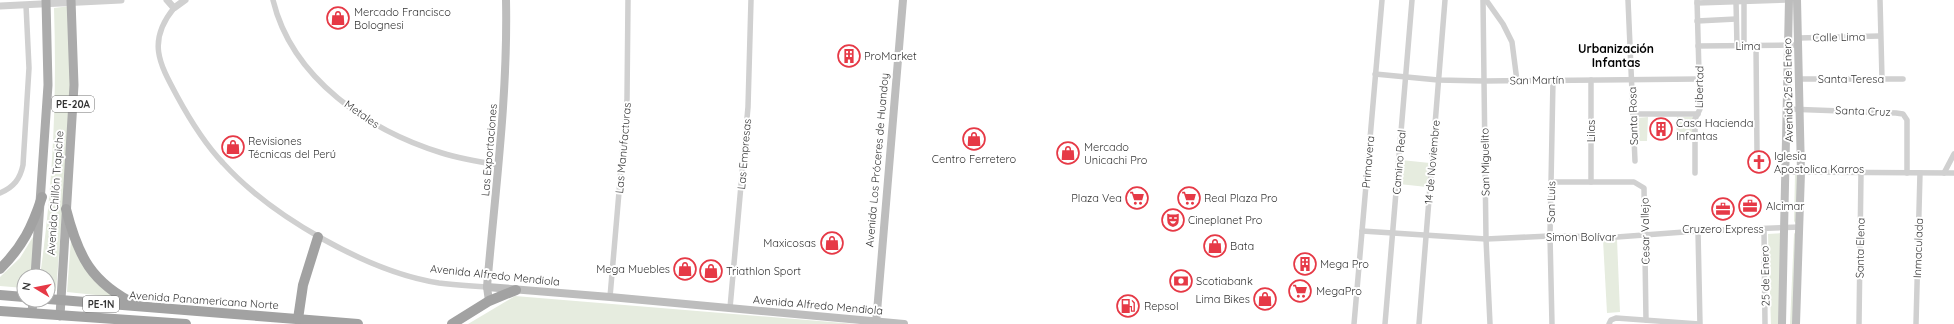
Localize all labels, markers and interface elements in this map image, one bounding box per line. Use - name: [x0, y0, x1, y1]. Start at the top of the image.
- shop icon: Mercado Francisco Bolognesi: [325, 5, 351, 31]
- place label: Mercado Francisco Bolognesi: [354, 5, 451, 32]
- street label: Calle Lima: [1812, 30, 1866, 44]
- street label: Avenida 25 de Enero: [1780, 37, 1796, 142]
- street label: Lima: [1736, 39, 1760, 53]
- district label: Urbanización Infantas: [1578, 41, 1654, 70]
- building icon: ProMarket: [836, 43, 862, 69]
- place label: ProMarket: [864, 49, 917, 63]
- street label: Libertad: [1692, 66, 1706, 108]
- street label: Avenida Los Próceres de Huandoy: [862, 72, 892, 248]
- street label: Santa Teresa: [1818, 72, 1884, 86]
- street label: San Martín: [1510, 73, 1564, 87]
- street label: Santa Rosa: [1625, 87, 1641, 145]
- road number: PE-20A: [52, 96, 94, 112]
- street label: Metales: [342, 97, 382, 131]
- street label: Las Manufacturas: [612, 102, 634, 194]
- street label: Las Exportaciones: [478, 103, 500, 197]
- street label: Santa Cruz: [1835, 103, 1891, 119]
- building icon: Casa Hacienda Infantas: [1648, 116, 1674, 142]
- place label: Casa Hacienda Infantas: [1676, 116, 1753, 143]
- street label: Las Empresas: [734, 118, 754, 190]
- street label: 14 de Noviembre: [1421, 119, 1443, 205]
- street label: Lilas: [1584, 120, 1598, 142]
- shop icon: Centro Ferretero: [961, 126, 987, 152]
- street label: San Miguelito: [1477, 127, 1493, 196]
- street label: Camino Real: [1389, 129, 1409, 195]
- street label: Avenida Chillón Trapiche: [44, 130, 66, 256]
- shop icon: Revisiones Técnicas del Perú: [220, 134, 246, 160]
- place label: Revisiones Técnicas del Perú: [248, 134, 336, 161]
- street label: Primavera: [1359, 135, 1377, 189]
- shop icon: Mercado Unicachi Pro: [1055, 140, 1081, 166]
- place label: Mercado Unicachi Pro: [1084, 140, 1148, 167]
- church icon: Iglesia Apostolica Karros: [1746, 149, 1772, 175]
- place label: Iglesia Apostolica Karros: [1774, 149, 1864, 176]
- place label: Centro Ferretero: [932, 152, 1017, 166]
- street label: San Luis: [1544, 181, 1558, 223]
- supermarket icon: Plaza Vea: [1124, 185, 1150, 211]
- supermarket icon: Real Plaza Pro: [1176, 185, 1202, 211]
- place label: Plaza Vea: [1071, 191, 1122, 205]
- place label: Real Plaza Pro: [1204, 191, 1278, 205]
- office icon: Alcimar: [1737, 193, 1763, 219]
- office icon: Cruzero Express: [1710, 196, 1736, 222]
- street label: Cesar Vallejo: [1637, 197, 1653, 265]
- place label: Alcimar: [1766, 199, 1805, 213]
- theatre icon: Cineplanet Pro: [1160, 207, 1186, 233]
- place label: Cineplanet Pro: [1188, 213, 1263, 227]
- street label: Santa Elena: [1852, 218, 1868, 278]
- street label: Inmaculada: [1910, 218, 1926, 278]
- place label: Cruzero Express: [1682, 222, 1764, 236]
- shop icon: Maxicosas: [819, 230, 845, 256]
- street label: Simon Bolívar: [1546, 230, 1617, 244]
- shop icon: Bata: [1202, 233, 1228, 259]
- place label: Maxicosas: [763, 236, 816, 250]
- place label: Bata: [1230, 239, 1254, 253]
- street label: 25 de Enero: [1757, 245, 1773, 306]
- building icon: Mega Pro: [1292, 251, 1318, 277]
- shop icon: Mega Muebles: [672, 256, 698, 282]
- place label: Mega Pro: [1320, 257, 1369, 271]
- shop icon: Triathlon Sport: [698, 258, 724, 284]
- street label: Avenida Alfredo Mendiola: [429, 261, 561, 289]
- place label: Mega Muebles: [596, 262, 670, 276]
- place label: Triathlon Sport: [726, 264, 801, 278]
- north arrow: [16, 268, 56, 308]
- bank icon: Scotiabank: [1168, 268, 1194, 294]
- place label: Scotiabank: [1196, 274, 1253, 288]
- supermarket icon: MegaPro: [1287, 278, 1313, 304]
- text: N: [19, 281, 34, 291]
- place label: MegaPro: [1316, 284, 1362, 298]
- shop icon: Lima Bikes: [1252, 286, 1278, 312]
- street label: Avenida Panamericana Norte: [129, 288, 279, 312]
- street label: Avenida Alfredo Mendiola: [752, 292, 884, 318]
- place label: Lima Bikes: [1196, 292, 1250, 306]
- fuel station icon: Repsol: [1115, 293, 1141, 319]
- road number: PE-1N: [83, 296, 119, 312]
- place label: Repsol: [1144, 299, 1179, 313]

